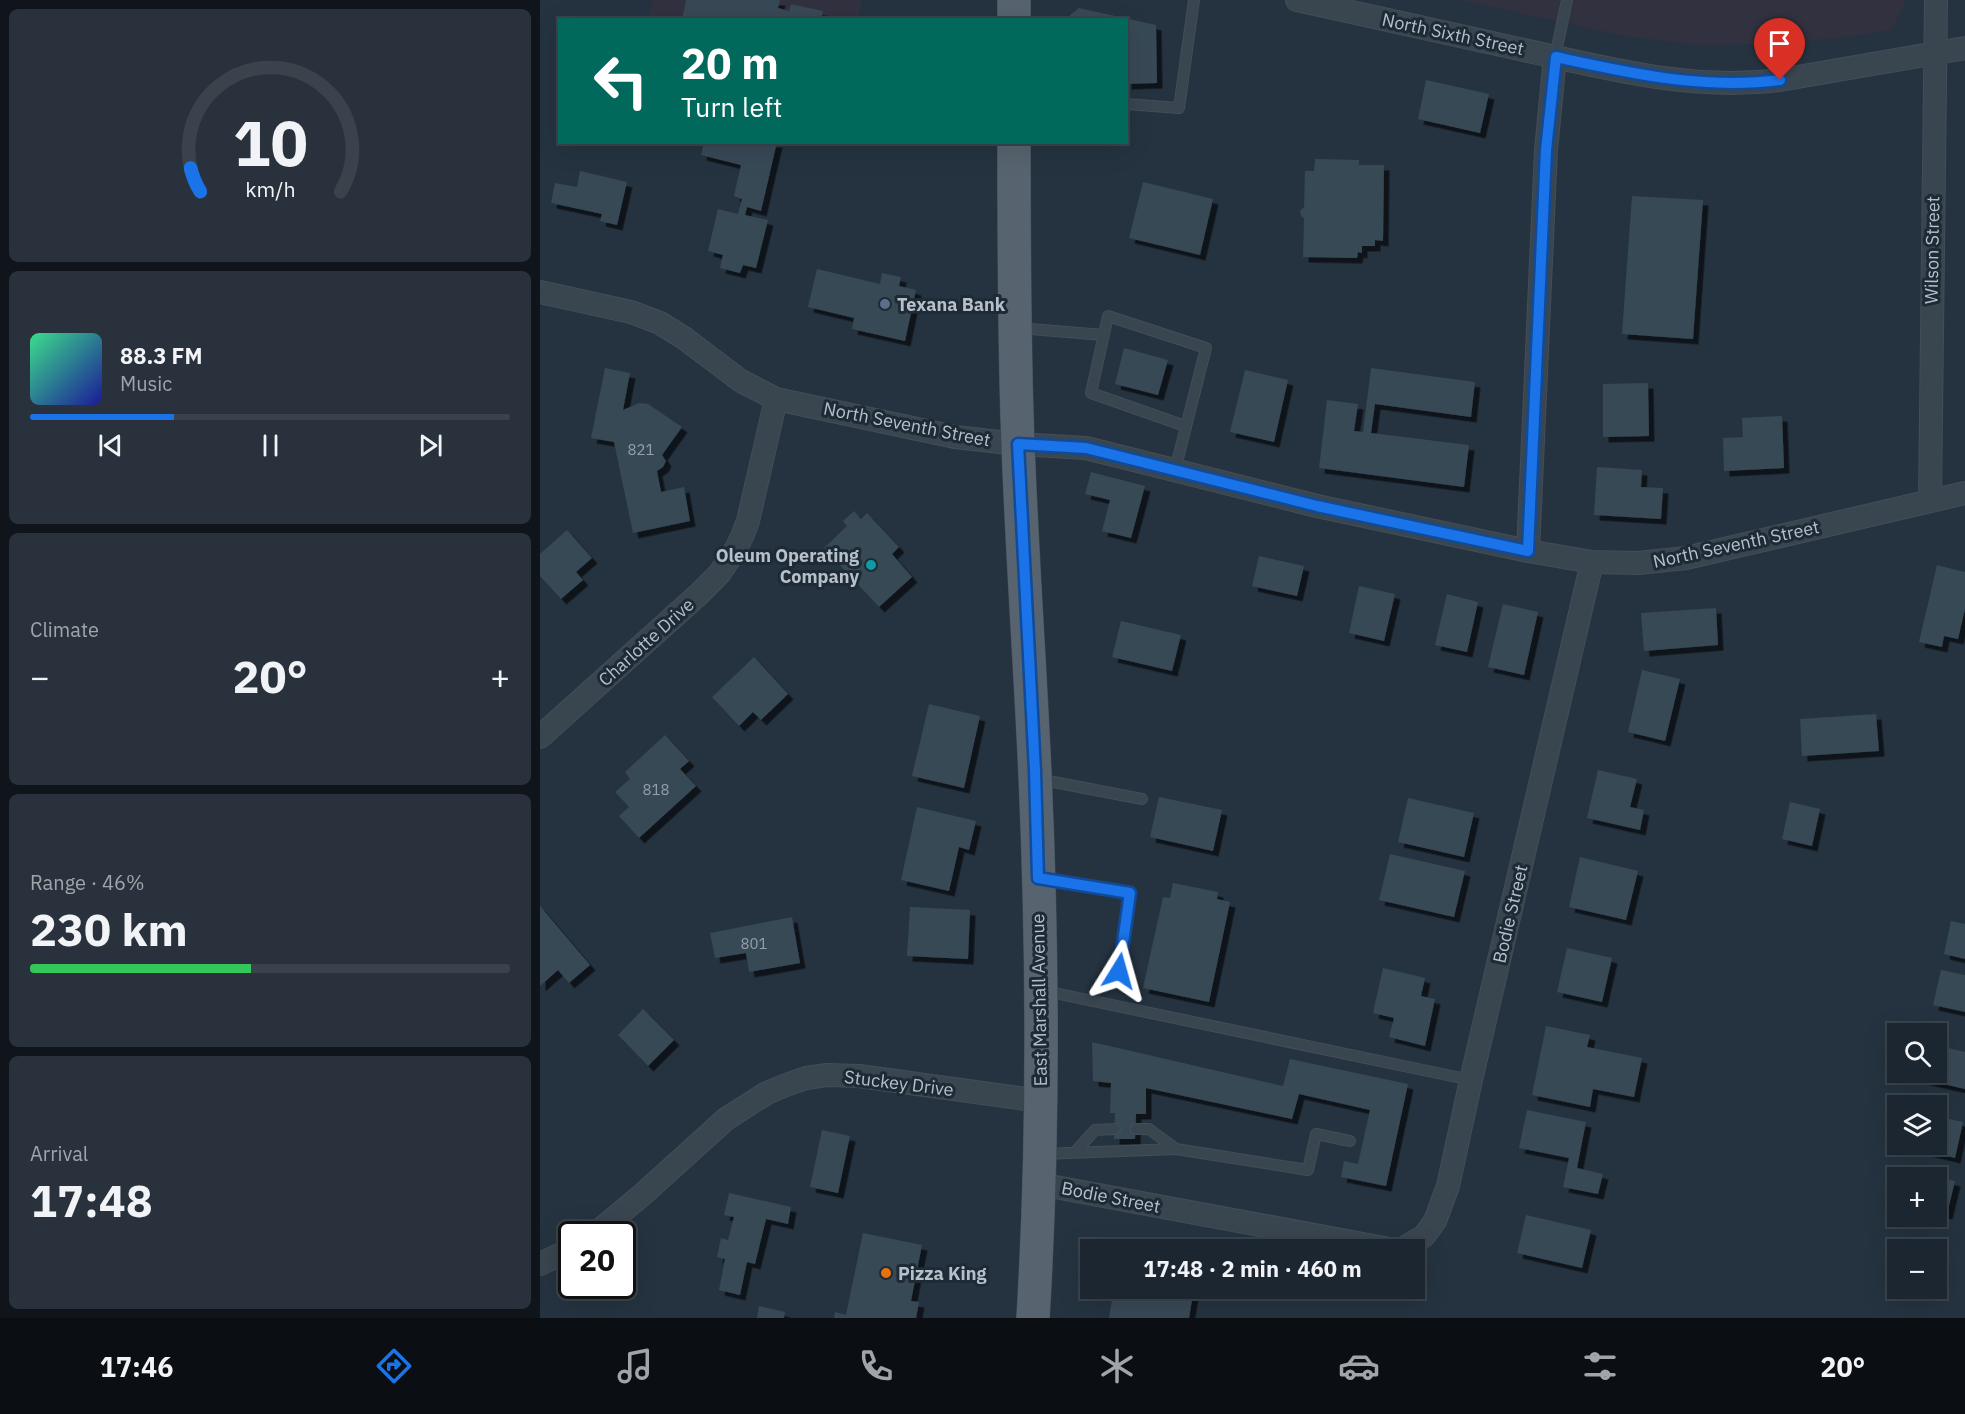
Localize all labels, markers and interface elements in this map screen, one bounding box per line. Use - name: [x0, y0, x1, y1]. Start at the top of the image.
- street label: North Sixth Street: [1380, 8, 1526, 60]
- pin: [1754, 18, 1805, 80]
- icon: arrive: [1763, 27, 1796, 60]
- text: 20 m: [681, 36, 779, 91]
- icon: left: [582, 42, 660, 120]
- text: Turn left: [681, 89, 782, 124]
- text: 10: [233, 103, 307, 184]
- text: km/h: [245, 176, 295, 204]
- street label: Wilson Street: [1920, 196, 1944, 304]
- place label: Texana Bank: [897, 293, 1006, 316]
- marker: Texana Bank: [878, 297, 892, 311]
- text: 88.3 FM: [120, 341, 203, 370]
- text: Music: [120, 370, 172, 397]
- street label: North Seventh Street: [822, 397, 992, 451]
- icon: previous: [94, 429, 127, 462]
- icon: pause: [254, 429, 287, 462]
- icon: next: [414, 429, 447, 462]
- house number: 821: [627, 440, 655, 459]
- street label: North Seventh Street: [1651, 515, 1821, 573]
- place label: Oleum Operating Company: [716, 544, 859, 588]
- marker: Oleum Operating Company: [864, 558, 878, 572]
- street label: Charlotte Drive: [593, 593, 699, 691]
- text: Climate: [30, 616, 99, 643]
- text: 20°: [232, 647, 308, 705]
- text: −: [30, 655, 50, 698]
- text: +: [490, 655, 510, 698]
- house number: 818: [642, 780, 670, 799]
- street label: Bodie Street: [1488, 863, 1532, 965]
- text: Range · 46%: [30, 869, 145, 896]
- text: 230 km: [30, 900, 188, 958]
- street label: East Marshall Avenue: [1026, 913, 1052, 1087]
- house number: 801: [740, 934, 768, 953]
- position arrow: [1087, 939, 1151, 1003]
- map controls: [1887, 1023, 1947, 1299]
- button: search: [1887, 1023, 1947, 1083]
- street label: Stuckey Drive: [843, 1065, 955, 1101]
- button: layers: [1887, 1095, 1947, 1155]
- text: Arrival: [30, 1140, 88, 1167]
- button: +: [1887, 1167, 1947, 1227]
- text: 17:48: [30, 1171, 153, 1229]
- street label: Bodie Street: [1060, 1176, 1162, 1218]
- speed limit sign: 20: [558, 1221, 636, 1299]
- button: −: [1887, 1239, 1947, 1299]
- text: 17:48 · 2 min · 460 m: [1143, 1254, 1362, 1283]
- place label: Pizza King: [898, 1262, 986, 1285]
- marker: Pizza King: [879, 1266, 893, 1280]
- icon: directions: [373, 1345, 415, 1387]
- icon: music: [614, 1345, 656, 1387]
- icon: phone: [855, 1345, 897, 1387]
- icon: climate: [1096, 1345, 1138, 1387]
- icon: car: [1338, 1345, 1380, 1387]
- icon: filters: [1579, 1345, 1621, 1387]
- text: 17:46: [100, 1349, 173, 1384]
- text: 20°: [1820, 1349, 1865, 1384]

